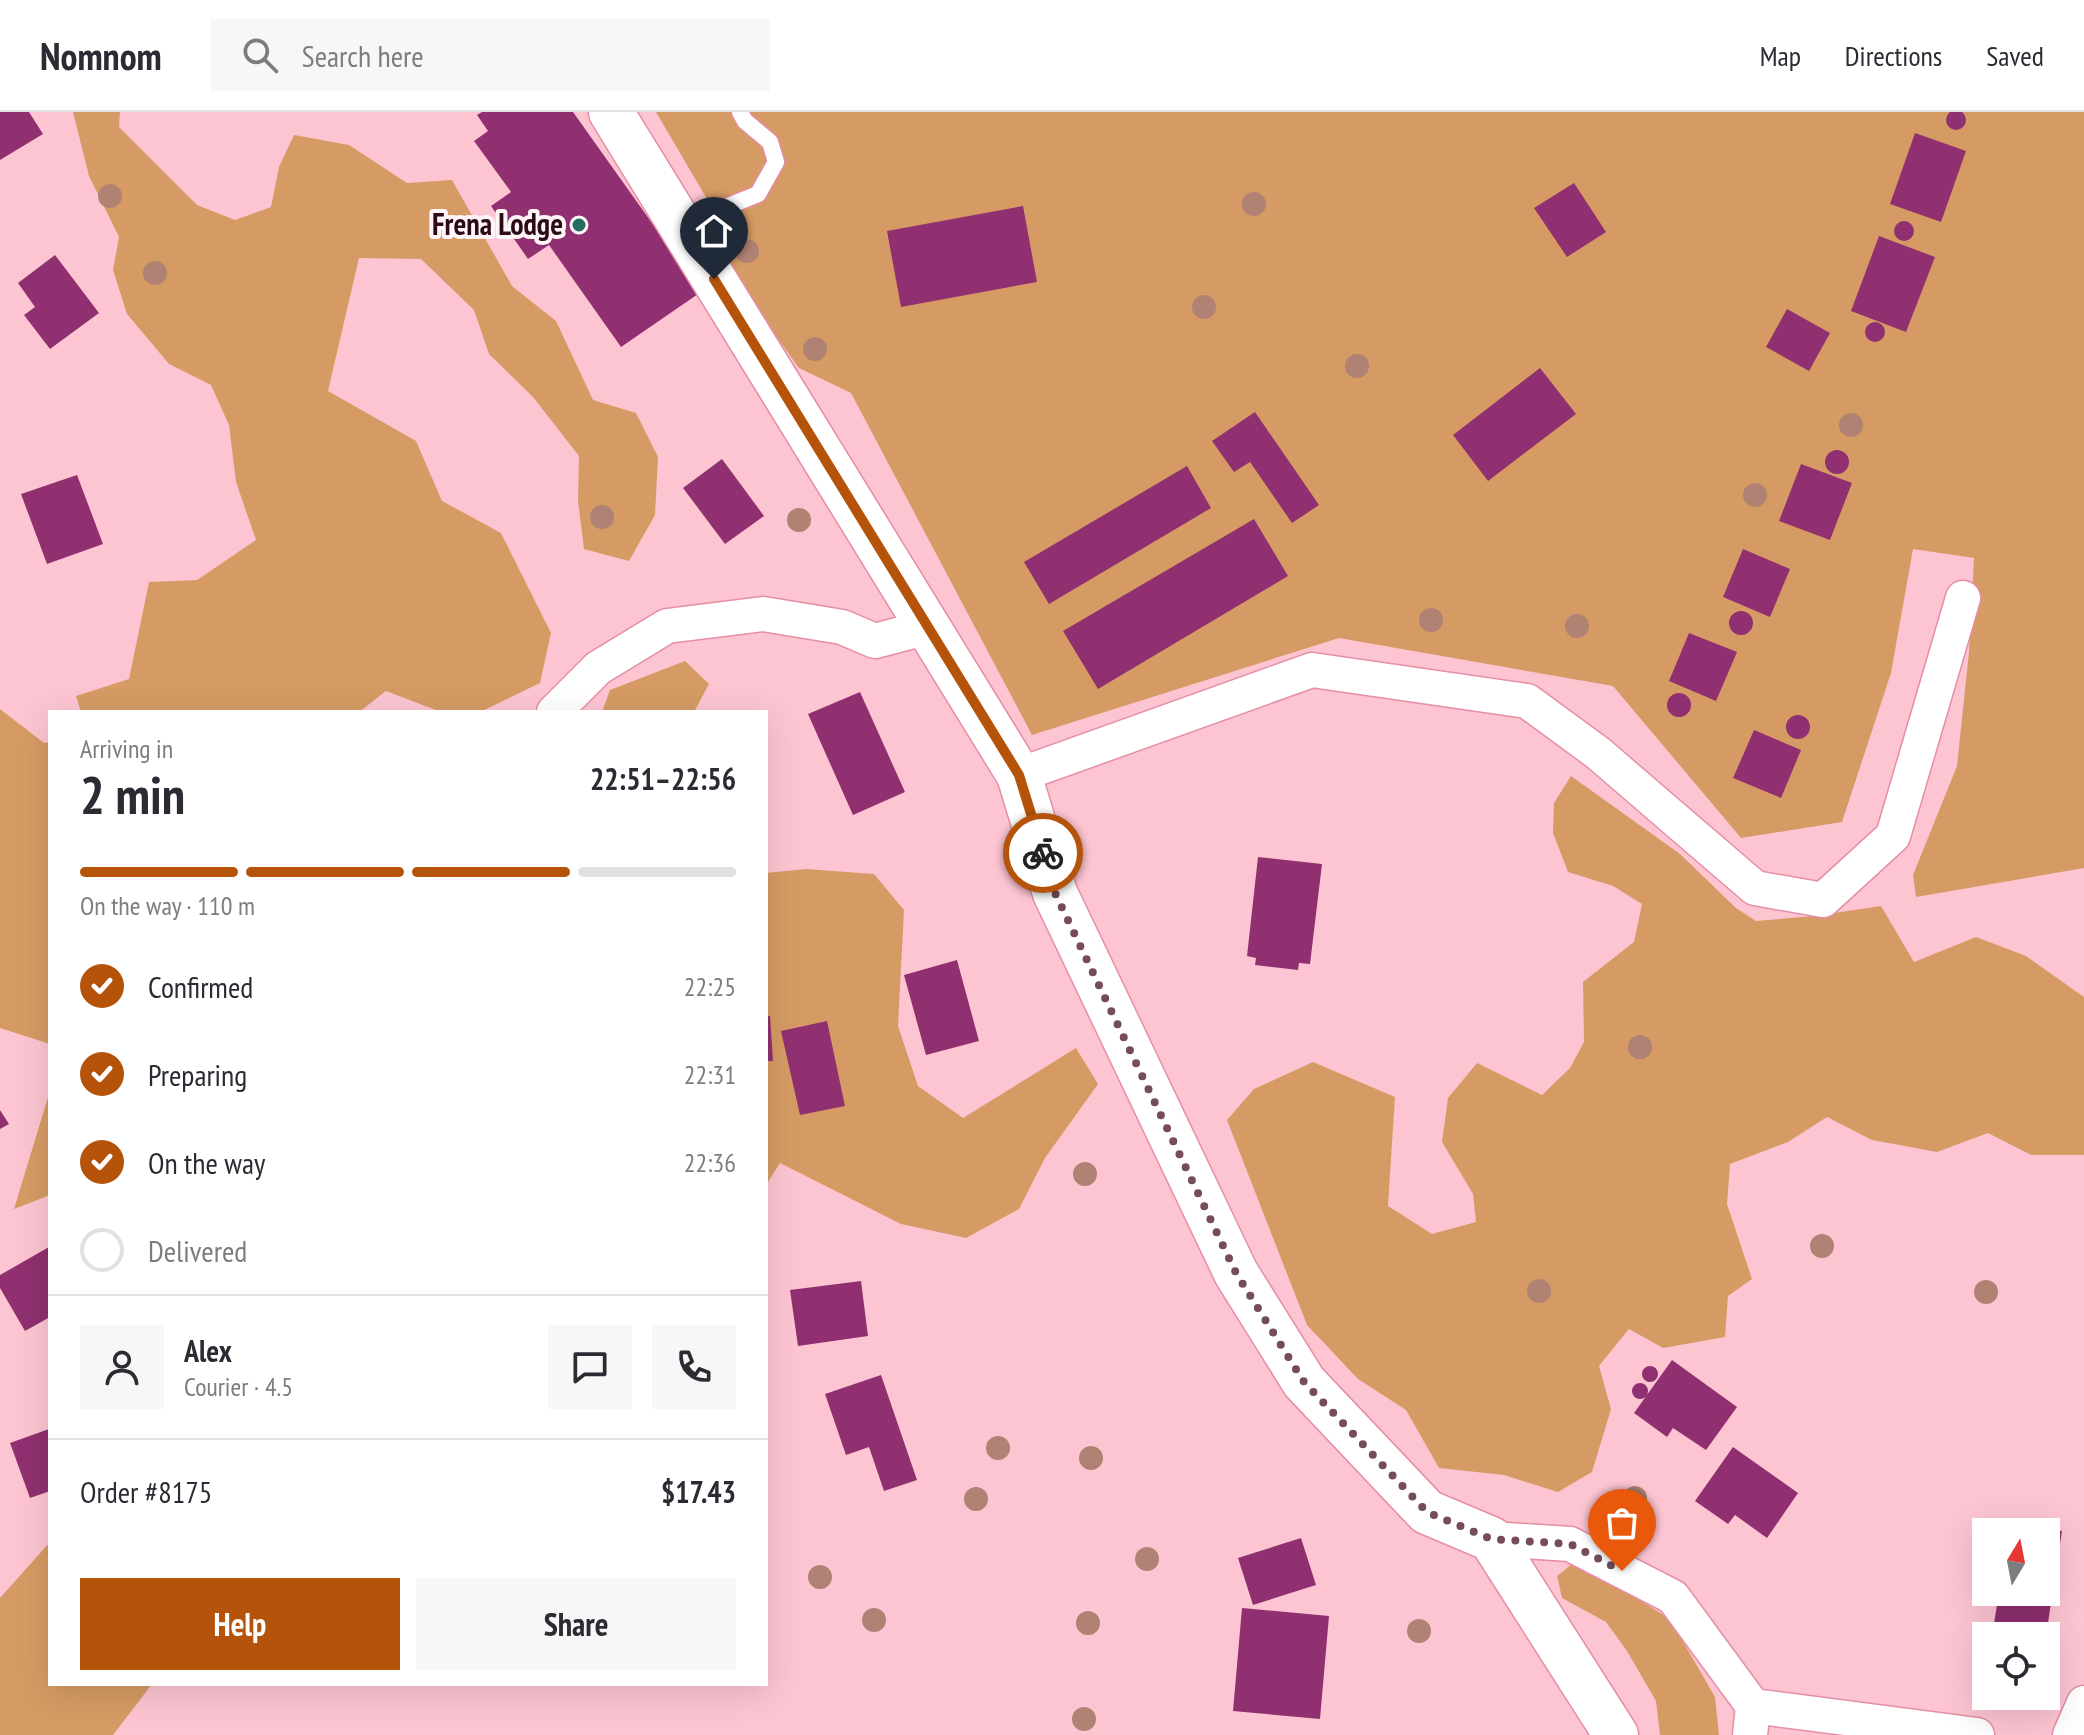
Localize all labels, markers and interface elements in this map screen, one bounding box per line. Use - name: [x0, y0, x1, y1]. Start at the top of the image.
- search box: [210, 19, 770, 91]
- text: Nomnom: [40, 31, 162, 80]
- icon: search: [238, 33, 282, 77]
- text: Search here: [302, 36, 424, 75]
- text: Map: [1760, 37, 1801, 74]
- text: Directions: [1845, 37, 1942, 74]
- text: Saved: [1986, 37, 2044, 74]
- pin: [680, 197, 748, 279]
- place label: Frena Lodge: [432, 204, 563, 243]
- icon: home: [692, 209, 736, 253]
- marker: Frena Lodge: [570, 216, 588, 234]
- text: Arriving in: [80, 732, 173, 765]
- text: 22:51–22:56: [590, 759, 736, 798]
- text: 2 min: [80, 761, 185, 828]
- courier: [1003, 813, 1083, 893]
- icon: bike: [1021, 831, 1065, 875]
- text: On the way · 110 m: [80, 889, 255, 922]
- icon: check: [80, 964, 124, 1008]
- text: Confirmed: [148, 967, 253, 1006]
- text: 22:25: [684, 970, 736, 1003]
- icon: check: [80, 1052, 124, 1096]
- text: Preparing: [148, 1055, 247, 1094]
- text: 22:31: [684, 1058, 736, 1091]
- icon: check: [80, 1140, 124, 1184]
- text: On the way: [148, 1143, 265, 1182]
- text: 22:36: [684, 1146, 736, 1179]
- text: Delivered: [148, 1231, 247, 1270]
- button: person: [80, 1325, 164, 1409]
- button: chat: [548, 1325, 632, 1409]
- button: phone: [652, 1325, 736, 1409]
- text: Alex: [184, 1331, 232, 1370]
- text: Courier · 4.5: [184, 1370, 293, 1403]
- text: Order #8175: [80, 1472, 212, 1511]
- text: $17.43: [661, 1472, 736, 1511]
- pin: [1588, 1489, 1656, 1571]
- icon: bag: [1600, 1501, 1644, 1545]
- north arrow: [1972, 1518, 2060, 1606]
- map controls: [1972, 1518, 2060, 1710]
- button: Help: [80, 1578, 400, 1670]
- button: Share: [416, 1578, 736, 1670]
- button: locate: [1972, 1622, 2060, 1710]

